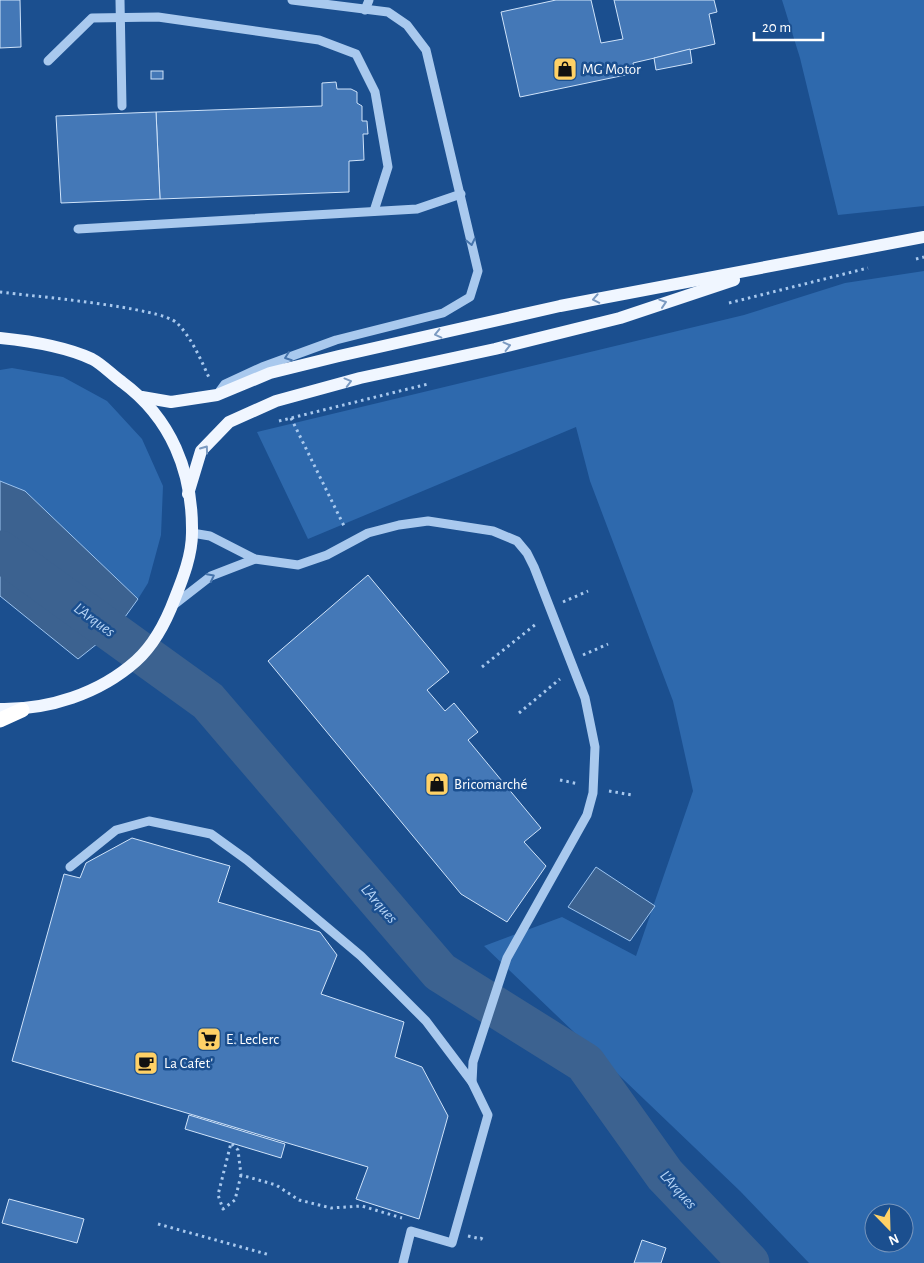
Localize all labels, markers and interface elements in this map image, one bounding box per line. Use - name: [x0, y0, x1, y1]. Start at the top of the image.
- scale bar: [754, 10, 823, 42]
- text: 20 m: [762, 20, 791, 35]
- shop icon: MG Motor: [552, 56, 578, 82]
- place label: MG Motor: [582, 62, 641, 77]
- one-way arrow: [465, 237, 476, 246]
- one-way arrow: [592, 294, 601, 304]
- one-way arrow: [659, 299, 667, 309]
- one-way arrow: [433, 328, 442, 339]
- one-way arrow: [502, 341, 511, 352]
- one-way arrow: [284, 351, 293, 361]
- one-way arrow: [344, 377, 353, 388]
- one-way arrow: [199, 445, 208, 454]
- one-way arrow: [205, 573, 214, 583]
- water label: L'Arques: [70, 600, 118, 641]
- shop icon: Bricomarché: [424, 771, 450, 797]
- place label: Bricomarché: [454, 777, 528, 792]
- water label: L'Arques: [357, 881, 400, 927]
- supermarket icon: E. Leclerc: [196, 1026, 222, 1052]
- place label: E. Leclerc: [226, 1032, 279, 1047]
- cafe icon: La Cafet': [133, 1050, 159, 1076]
- place label: La Cafet': [164, 1056, 213, 1071]
- water label: L'Arques: [656, 1167, 700, 1213]
- north arrow: [864, 1203, 914, 1253]
- text: N: [886, 1231, 901, 1247]

